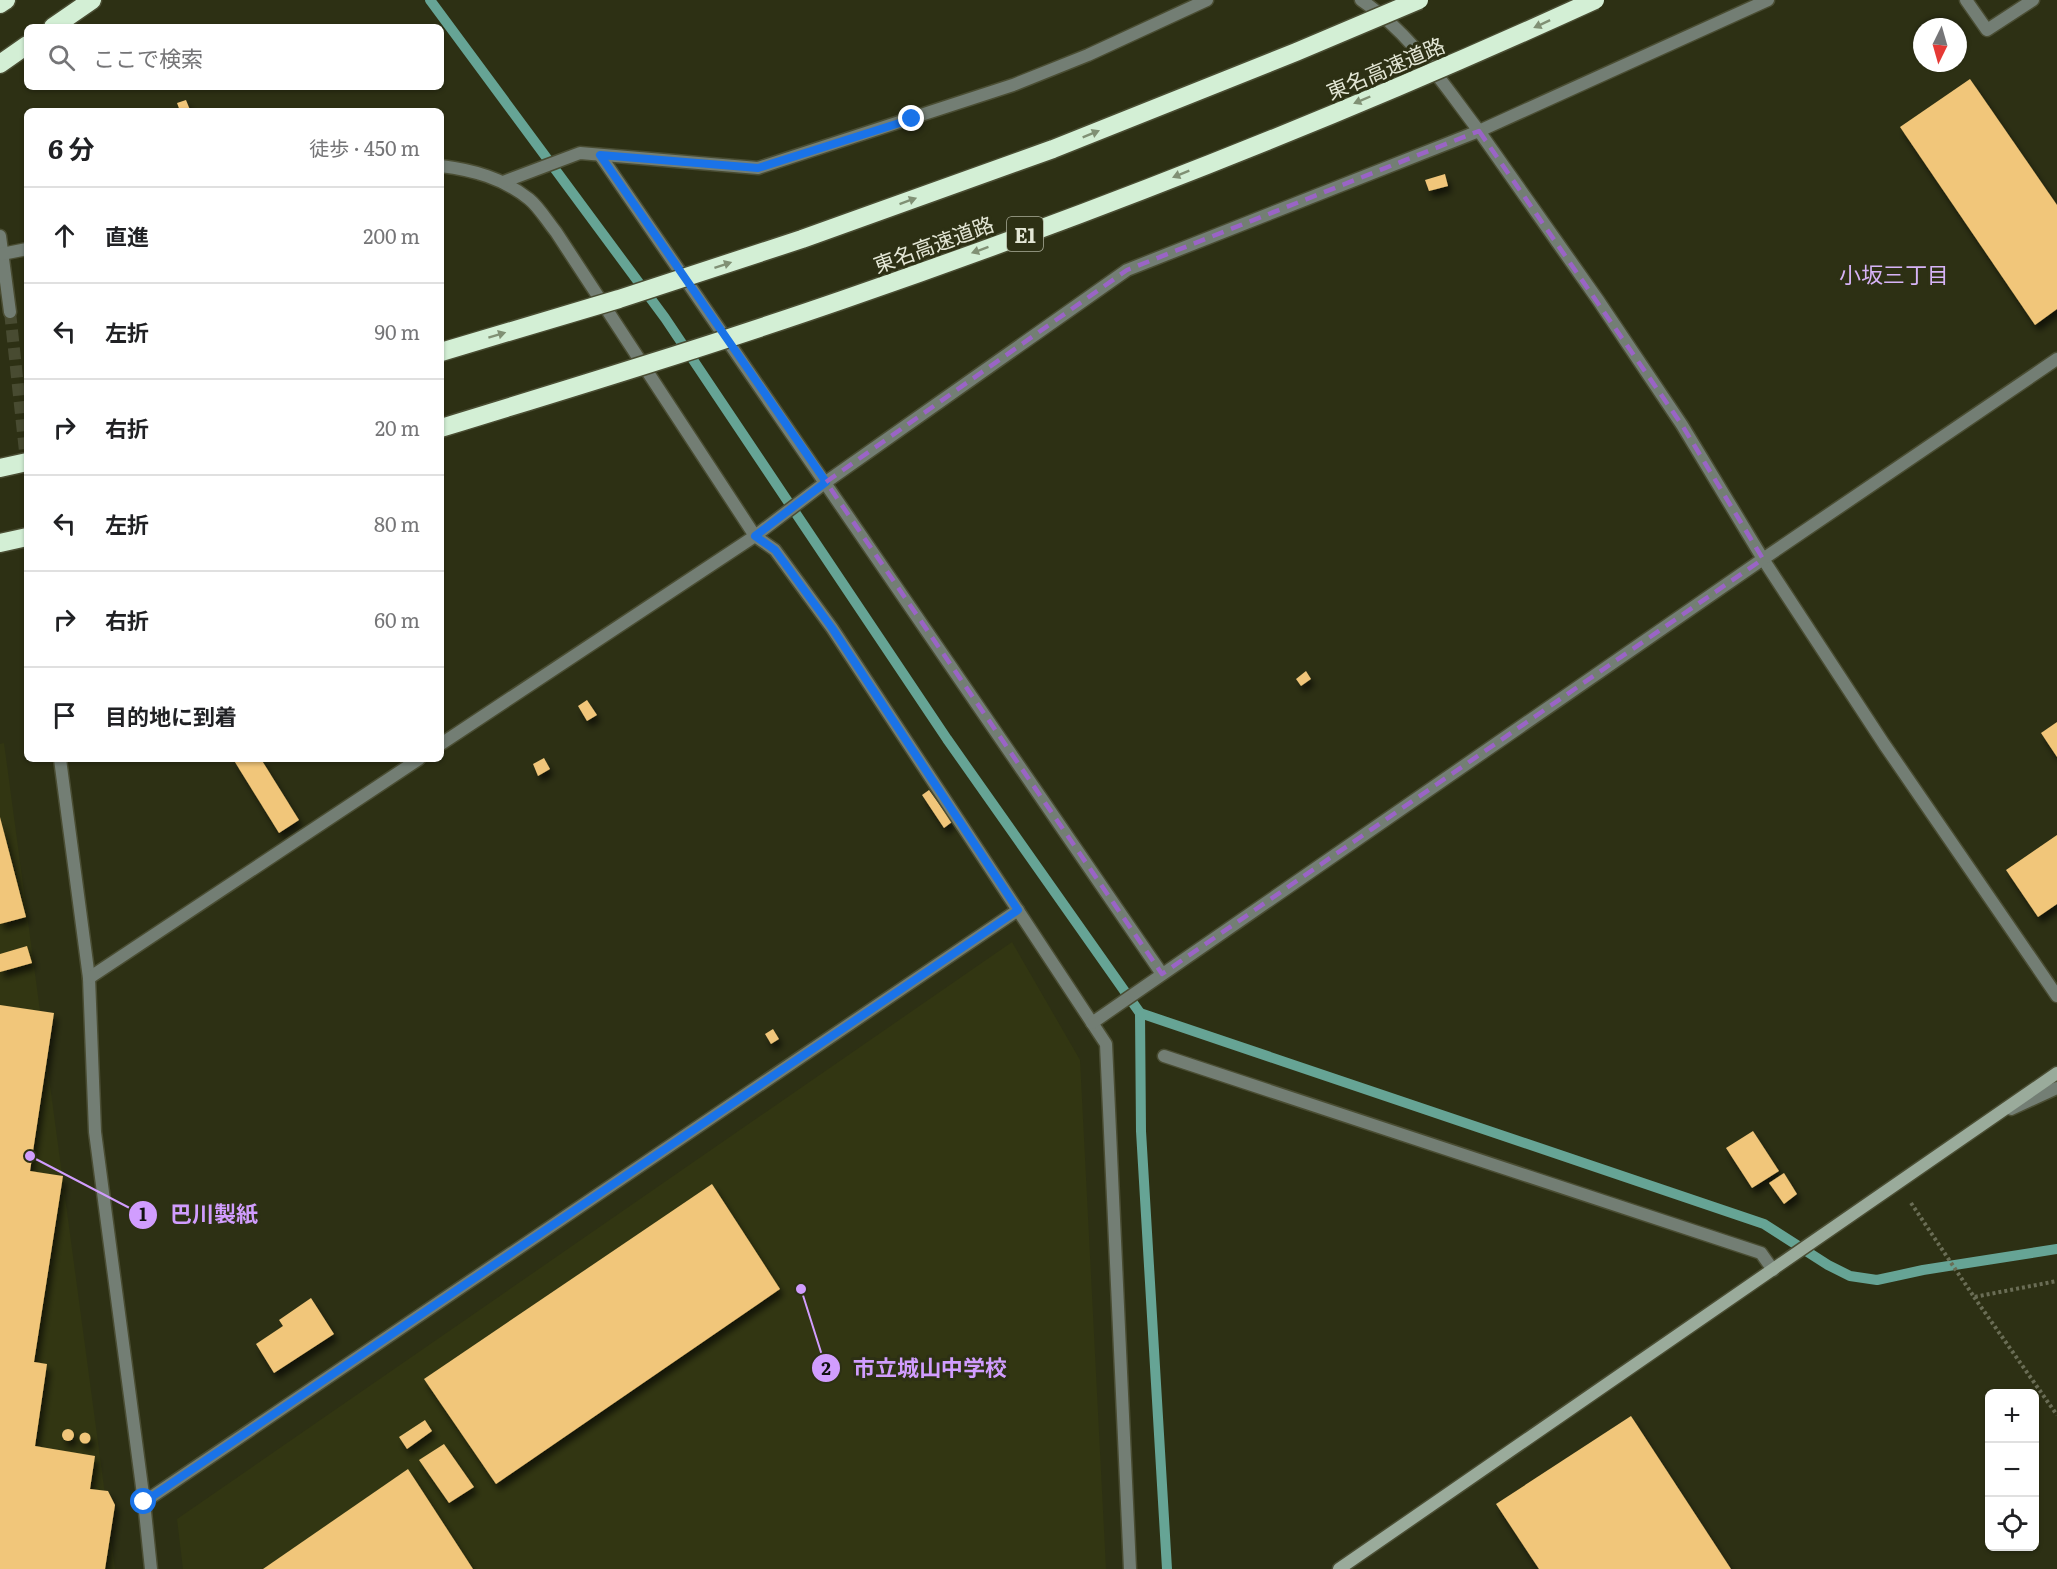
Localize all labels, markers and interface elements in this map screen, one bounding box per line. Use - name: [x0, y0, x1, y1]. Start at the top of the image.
- north arrow: [1913, 18, 1967, 72]
- one-way arrow: [1533, 20, 1550, 29]
- search box: [24, 24, 444, 90]
- street label: 東名高速道路: [1321, 28, 1449, 106]
- icon: search: [45, 41, 78, 74]
- text: ここで検索: [93, 41, 203, 74]
- one-way arrow: [1353, 95, 1371, 105]
- route end: [898, 105, 924, 131]
- text: 6 分: [48, 128, 94, 167]
- one-way arrow: [1082, 129, 1100, 139]
- text: 徒歩 · 450 m: [309, 132, 420, 162]
- one-way arrow: [1172, 169, 1190, 179]
- one-way arrow: [899, 196, 917, 205]
- street label: 東名高速道路: [868, 207, 998, 279]
- road number: E1: [1007, 217, 1043, 251]
- icon: ahead: [48, 219, 81, 252]
- text: 直進: [105, 219, 149, 252]
- text: 200 m: [363, 220, 420, 250]
- one-way arrow: [971, 246, 989, 256]
- district label: 小坂三丁目: [1839, 257, 1949, 290]
- one-way arrow: [714, 259, 732, 269]
- icon: left: [48, 315, 81, 348]
- text: 左折: [105, 315, 149, 348]
- text: 90 m: [375, 316, 420, 346]
- one-way arrow: [488, 330, 506, 339]
- icon: right: [48, 411, 81, 444]
- text: 右折: [105, 411, 149, 444]
- text: 20 m: [375, 412, 420, 442]
- icon: left: [48, 507, 81, 540]
- text: 左折: [105, 507, 149, 540]
- text: 80 m: [374, 508, 420, 538]
- icon: right: [48, 603, 81, 636]
- text: 右折: [105, 603, 149, 636]
- text: 60 m: [374, 604, 420, 634]
- icon: arrive: [48, 699, 81, 732]
- text: 目的地に到着: [105, 699, 237, 732]
- callout: 巴川製紙: [128, 1195, 270, 1235]
- text: 巴川製紙: [170, 1196, 258, 1229]
- text: 1: [139, 1200, 147, 1227]
- callout: 市立城山中学校: [811, 1348, 1019, 1388]
- text: 市立城山中学校: [853, 1350, 1007, 1383]
- text: 2: [821, 1354, 831, 1381]
- map controls: [1985, 1389, 2039, 1551]
- button: +: [1985, 1389, 2039, 1443]
- button: −: [1985, 1443, 2039, 1497]
- route start: [130, 1488, 156, 1514]
- button: locate: [1985, 1497, 2039, 1551]

